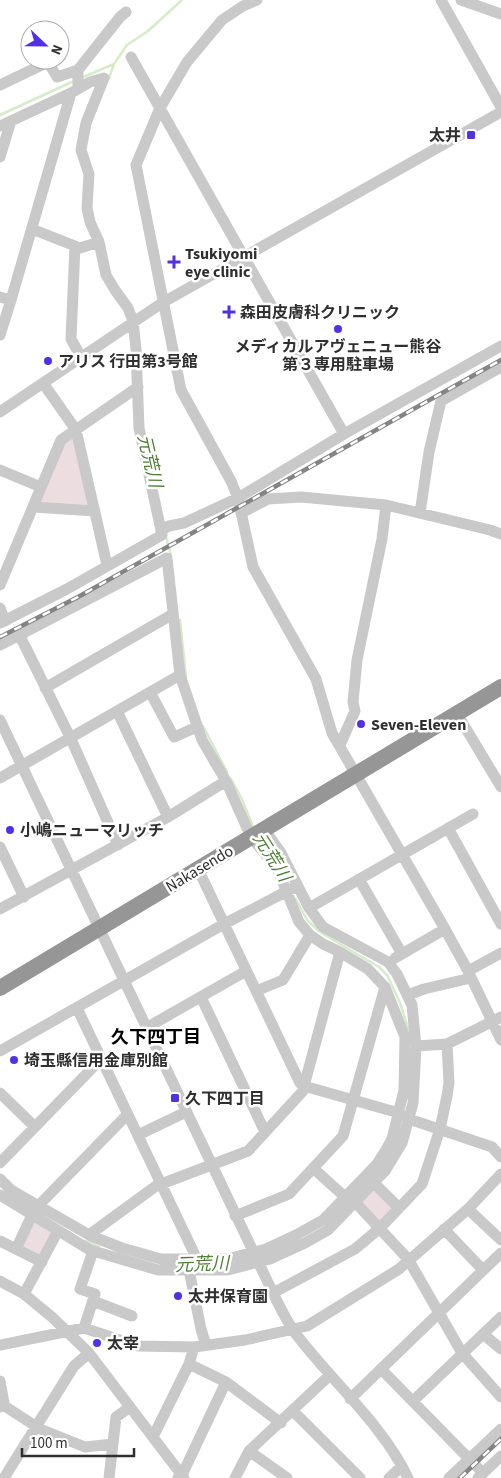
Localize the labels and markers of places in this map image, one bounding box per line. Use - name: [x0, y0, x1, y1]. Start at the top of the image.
- place label: 太井: [429, 125, 461, 147]
- marker: 太井: [465, 129, 477, 141]
- place label: Tsukiyomi eye clinic: [185, 243, 258, 283]
- marker: Tsukiyomi eye clinic: [167, 255, 181, 269]
- place label: 森田皮膚科クリニック: [240, 302, 400, 324]
- marker: 森田皮膚科クリニック: [222, 305, 236, 319]
- marker: メディカルアヴェニュー熊谷 第３専用駐車場: [332, 323, 344, 335]
- place label: メディカルアヴェニュー熊谷 第３専用駐車場: [235, 336, 441, 376]
- place label: アリス 行田第3号館: [58, 351, 198, 373]
- marker: アリス 行田第3号館: [42, 355, 54, 367]
- place label: Seven-Eleven: [371, 714, 466, 736]
- marker: Seven-Eleven: [355, 718, 367, 730]
- place label: 小嶋ニューマリッチ: [20, 820, 164, 842]
- marker: 小嶋ニューマリッチ: [4, 824, 16, 836]
- place label: 埼玉縣信用金庫別館: [24, 1050, 168, 1072]
- marker: 埼玉縣信用金庫別館: [8, 1054, 20, 1066]
- place label: 久下四丁目: [185, 1088, 265, 1110]
- marker: 久下四丁目: [169, 1092, 181, 1104]
- place label: 太井保育園: [188, 1286, 268, 1308]
- marker: 太井保育園: [172, 1290, 184, 1302]
- place label: 太宰: [107, 1333, 139, 1355]
- marker: 太宰: [91, 1337, 103, 1349]

